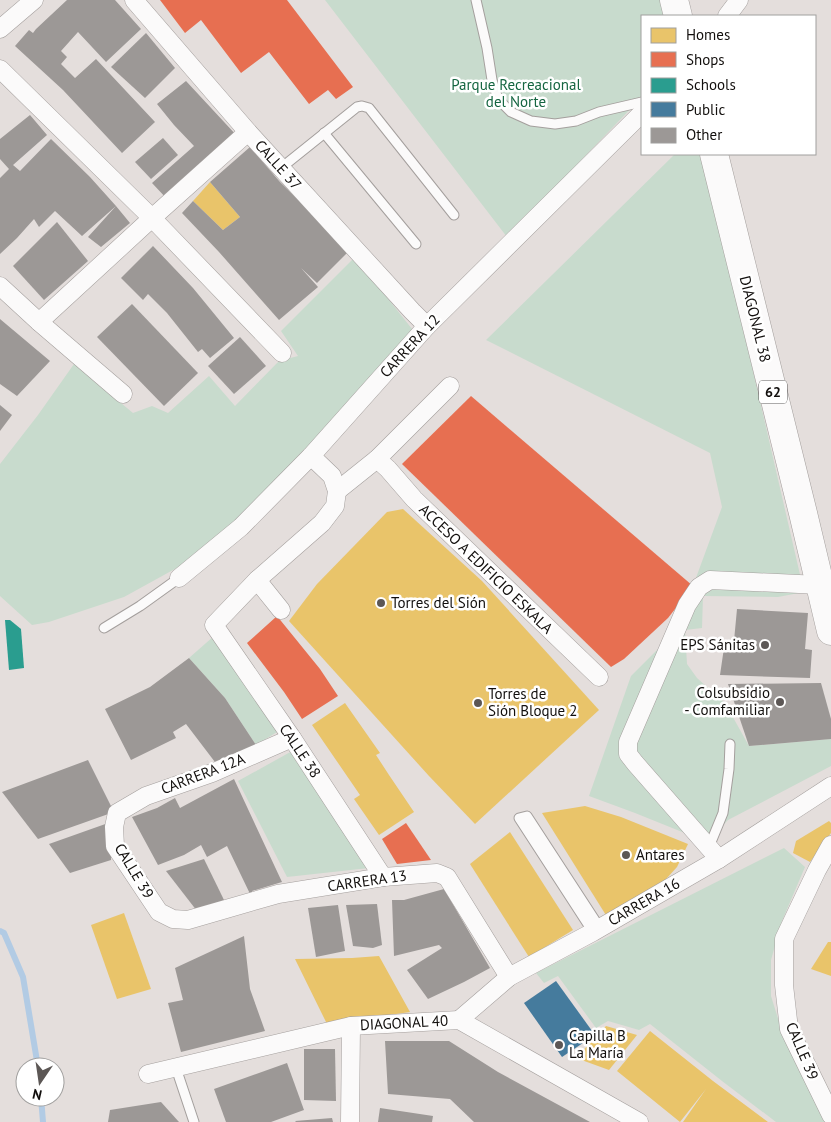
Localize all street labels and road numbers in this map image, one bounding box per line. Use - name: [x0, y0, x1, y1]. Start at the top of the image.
- street label: CALLE 37: [251, 136, 306, 194]
- street label: DIAGONAL 38: [736, 274, 775, 364]
- street label: CARRERA 12: [375, 310, 444, 381]
- road number: 62: [759, 381, 787, 404]
- street label: ACCESO A EDIFICIO ESKALA: [415, 500, 557, 638]
- street label: CALLE 38: [276, 720, 325, 781]
- street label: CARRERA 12A: [158, 749, 248, 798]
- street label: CALLE 39: [111, 840, 158, 902]
- street label: CARRERA 13: [326, 866, 408, 895]
- street label: CARRERA 16: [604, 873, 683, 930]
- street label: DIAGONAL 40: [359, 1011, 449, 1034]
- street label: CALLE 39: [782, 1019, 823, 1083]

